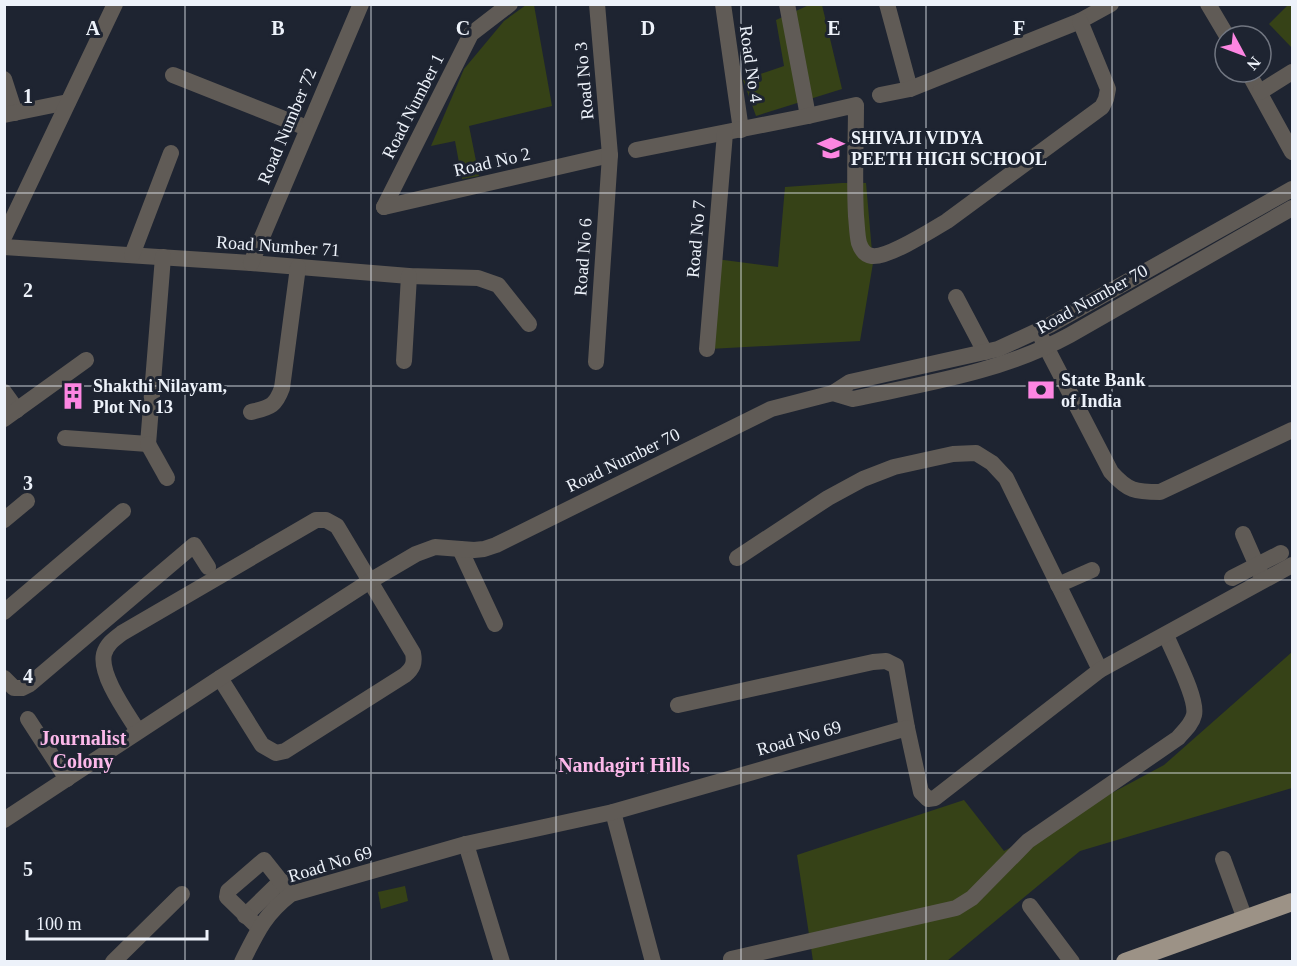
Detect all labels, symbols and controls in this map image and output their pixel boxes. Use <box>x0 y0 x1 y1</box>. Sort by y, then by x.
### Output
text: A <box>86 17 101 39</box>
text: B <box>271 17 285 39</box>
text: C <box>456 17 470 39</box>
text: D <box>641 17 655 39</box>
text: E <box>827 17 841 39</box>
text: F <box>1013 17 1025 39</box>
street label: Road No 4 <box>736 24 766 104</box>
north arrow <box>1213 24 1273 84</box>
street label: Road No 3 <box>571 41 597 121</box>
street label: Road Number 1 <box>378 50 448 162</box>
text: N <box>1243 54 1264 74</box>
street label: Road Number 72 <box>254 65 320 187</box>
text: 1 <box>23 85 33 107</box>
place label: SHIVAJI VIDYA PEETH HIGH SCHOOL <box>851 128 1047 169</box>
school or university icon: SHIVAJI VIDYA PEETH HIGH SCHOOL <box>816 133 846 163</box>
street label: Road No 2 <box>452 143 532 181</box>
street label: Road No 7 <box>683 199 709 279</box>
street label: Road No 6 <box>570 217 596 297</box>
street label: Road Number 71 <box>215 232 341 260</box>
street label: Road Number 70 <box>1033 260 1151 338</box>
text: 2 <box>23 279 33 301</box>
place label: State Bank of India <box>1061 370 1146 411</box>
bank icon: State Bank of India <box>1026 375 1056 405</box>
place label: Shakthi Nilayam, Plot No 13 <box>93 376 227 417</box>
building icon: Shakthi Nilayam, Plot No 13 <box>58 381 88 411</box>
street label: Road Number 70 <box>563 424 683 496</box>
text: 3 <box>23 472 33 494</box>
text: 4 <box>23 665 33 687</box>
street label: Road No 69 <box>754 716 844 760</box>
district label: Journalist Colony <box>40 727 127 773</box>
district label: Nandagiri Hills <box>558 754 690 777</box>
street label: Road No 69 <box>285 842 375 886</box>
text: 5 <box>23 858 33 880</box>
scale bar <box>27 903 207 941</box>
text: 100 m <box>36 914 82 934</box>

